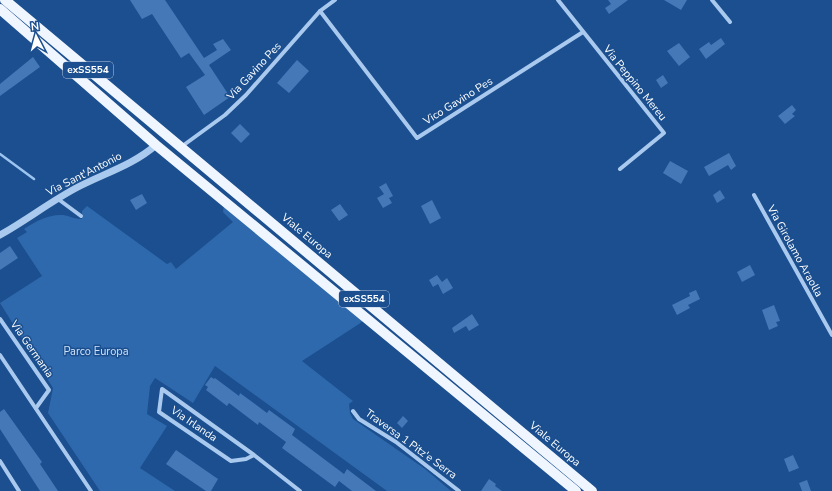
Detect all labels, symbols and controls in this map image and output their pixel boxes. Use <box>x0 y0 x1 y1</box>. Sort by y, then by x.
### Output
north arrow <box>16 16 56 56</box>
text: N <box>30 19 40 34</box>
street label: Via Gavino Pes <box>223 39 285 104</box>
street label: Via Peppino Mereu <box>599 41 670 124</box>
road number: exSS554 <box>63 62 113 78</box>
street label: Vico Gavino Pes <box>420 74 496 129</box>
street label: Via Sant'Antonio <box>43 148 124 200</box>
street label: Via Girolamo Araolla <box>763 201 827 300</box>
street label: Viale Europa <box>277 209 336 262</box>
road number: exSS554 <box>339 291 389 307</box>
street label: Via Germania <box>6 317 57 381</box>
park label: Parco Europa <box>63 344 129 359</box>
street label: Via Irlanda <box>167 402 220 445</box>
street label: Traversa 1 Pitz'e Serra <box>362 406 460 482</box>
street label: Viale Europa <box>525 417 584 470</box>

